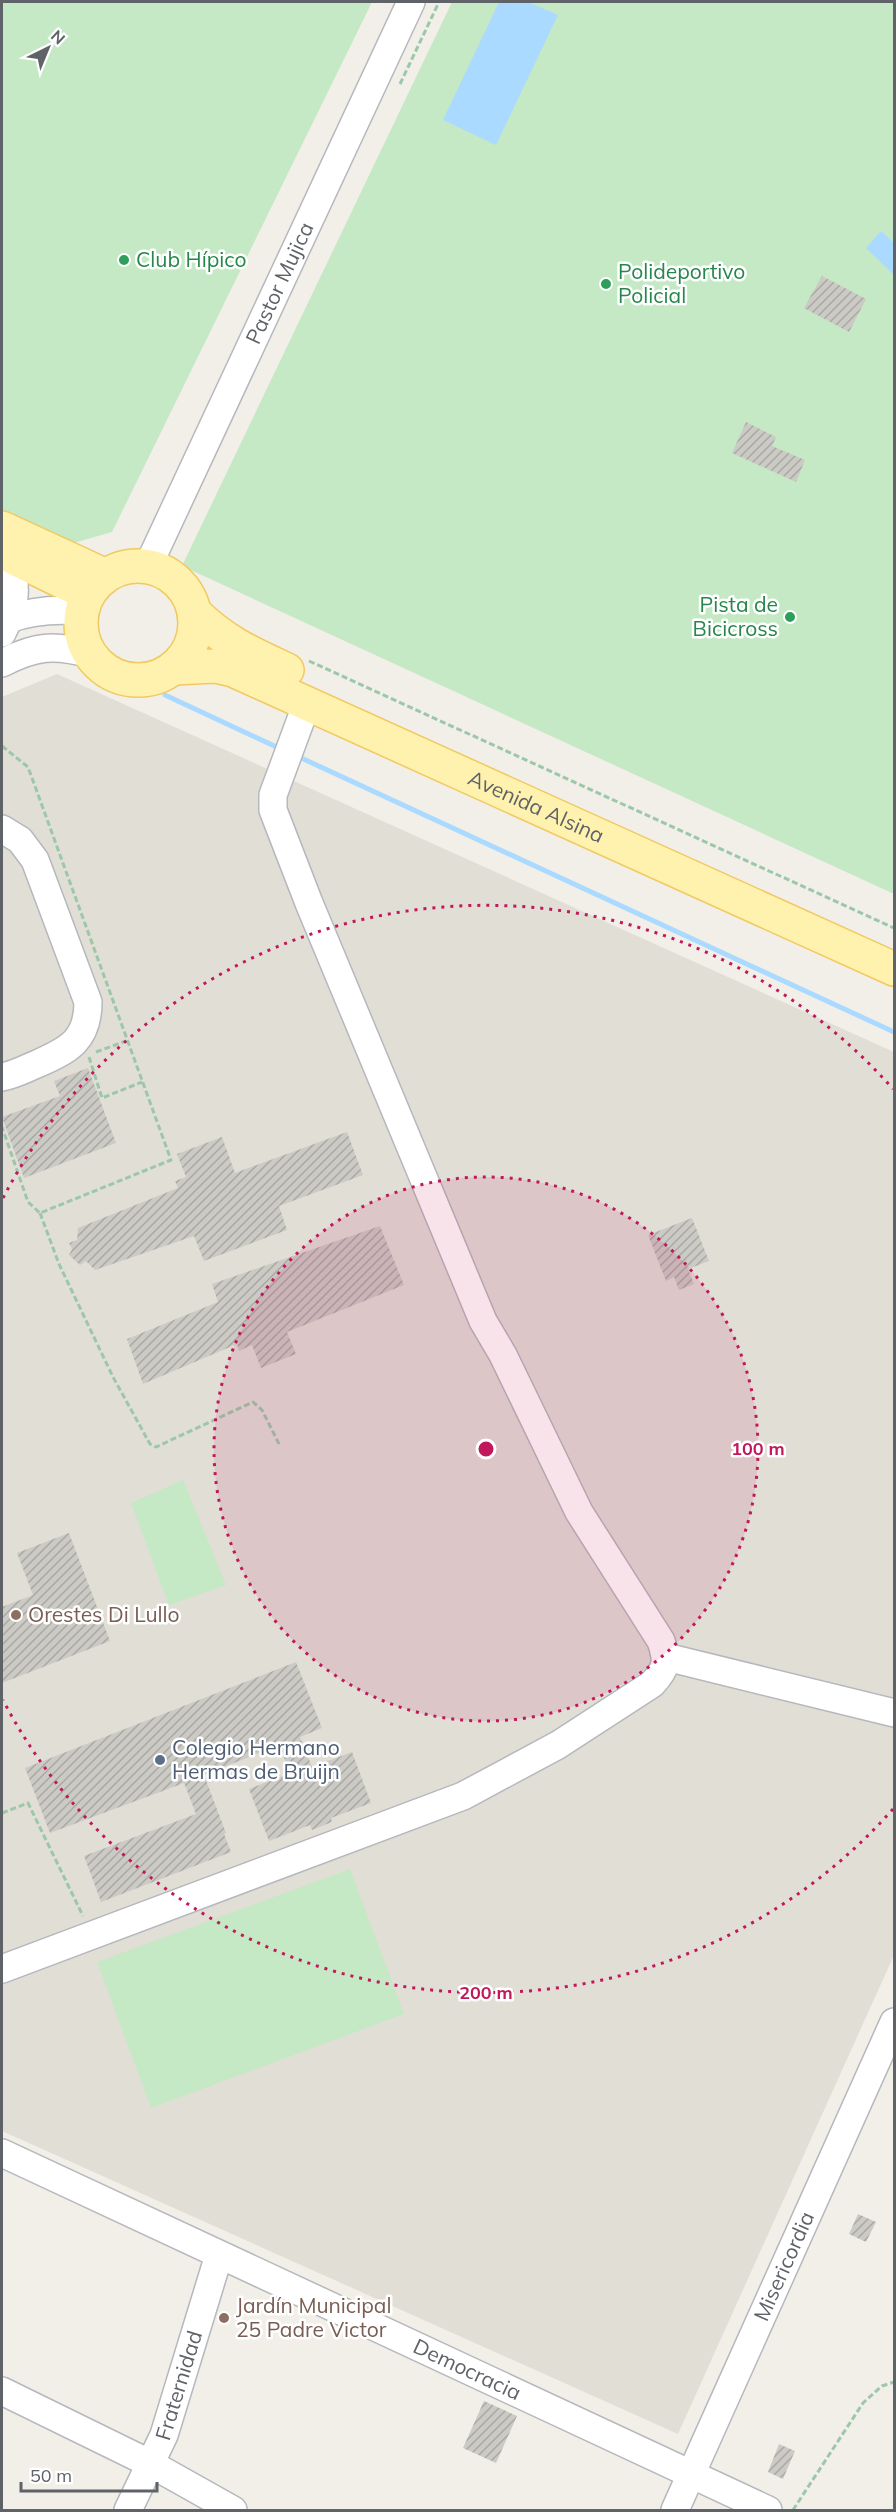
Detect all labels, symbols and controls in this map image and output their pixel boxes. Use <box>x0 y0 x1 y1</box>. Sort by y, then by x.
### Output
north arrow <box>18 18 78 78</box>
text: N <box>47 26 69 48</box>
street label: Pastor Mujica <box>239 218 319 348</box>
place label: Club Hípico <box>136 246 246 272</box>
marker: Club Hípico <box>117 253 131 267</box>
place label: Polideportivo Policial <box>618 258 745 308</box>
marker: Polideportivo Policial <box>599 277 613 291</box>
place label: Pista de Bicicross <box>693 591 778 641</box>
marker: Pista de Bicicross <box>783 610 797 624</box>
street label: Avenida Alsina <box>464 764 608 848</box>
text: 100 m <box>731 1437 785 1460</box>
centre of rings <box>476 1439 496 1459</box>
place label: Orestes Di Lullo <box>28 1601 180 1627</box>
marker: Orestes Di Lullo <box>9 1608 23 1622</box>
place label: Colegio Hermano Hermas de Bruijn <box>172 1734 340 1784</box>
marker: Colegio Hermano Hermas de Bruijn <box>153 1753 167 1767</box>
text: 200 m <box>459 1981 513 2004</box>
street label: Misericordia <box>748 2207 819 2325</box>
place label: Jardín Municipal 25 Padre Victor <box>236 2292 391 2342</box>
marker: Jardín Municipal 25 Padre Victor <box>217 2311 231 2325</box>
street label: Fraternidad <box>149 2327 207 2443</box>
street label: Democracia <box>409 2332 526 2405</box>
scale bar <box>21 2455 158 2493</box>
text: 50 m <box>30 2464 72 2487</box>

